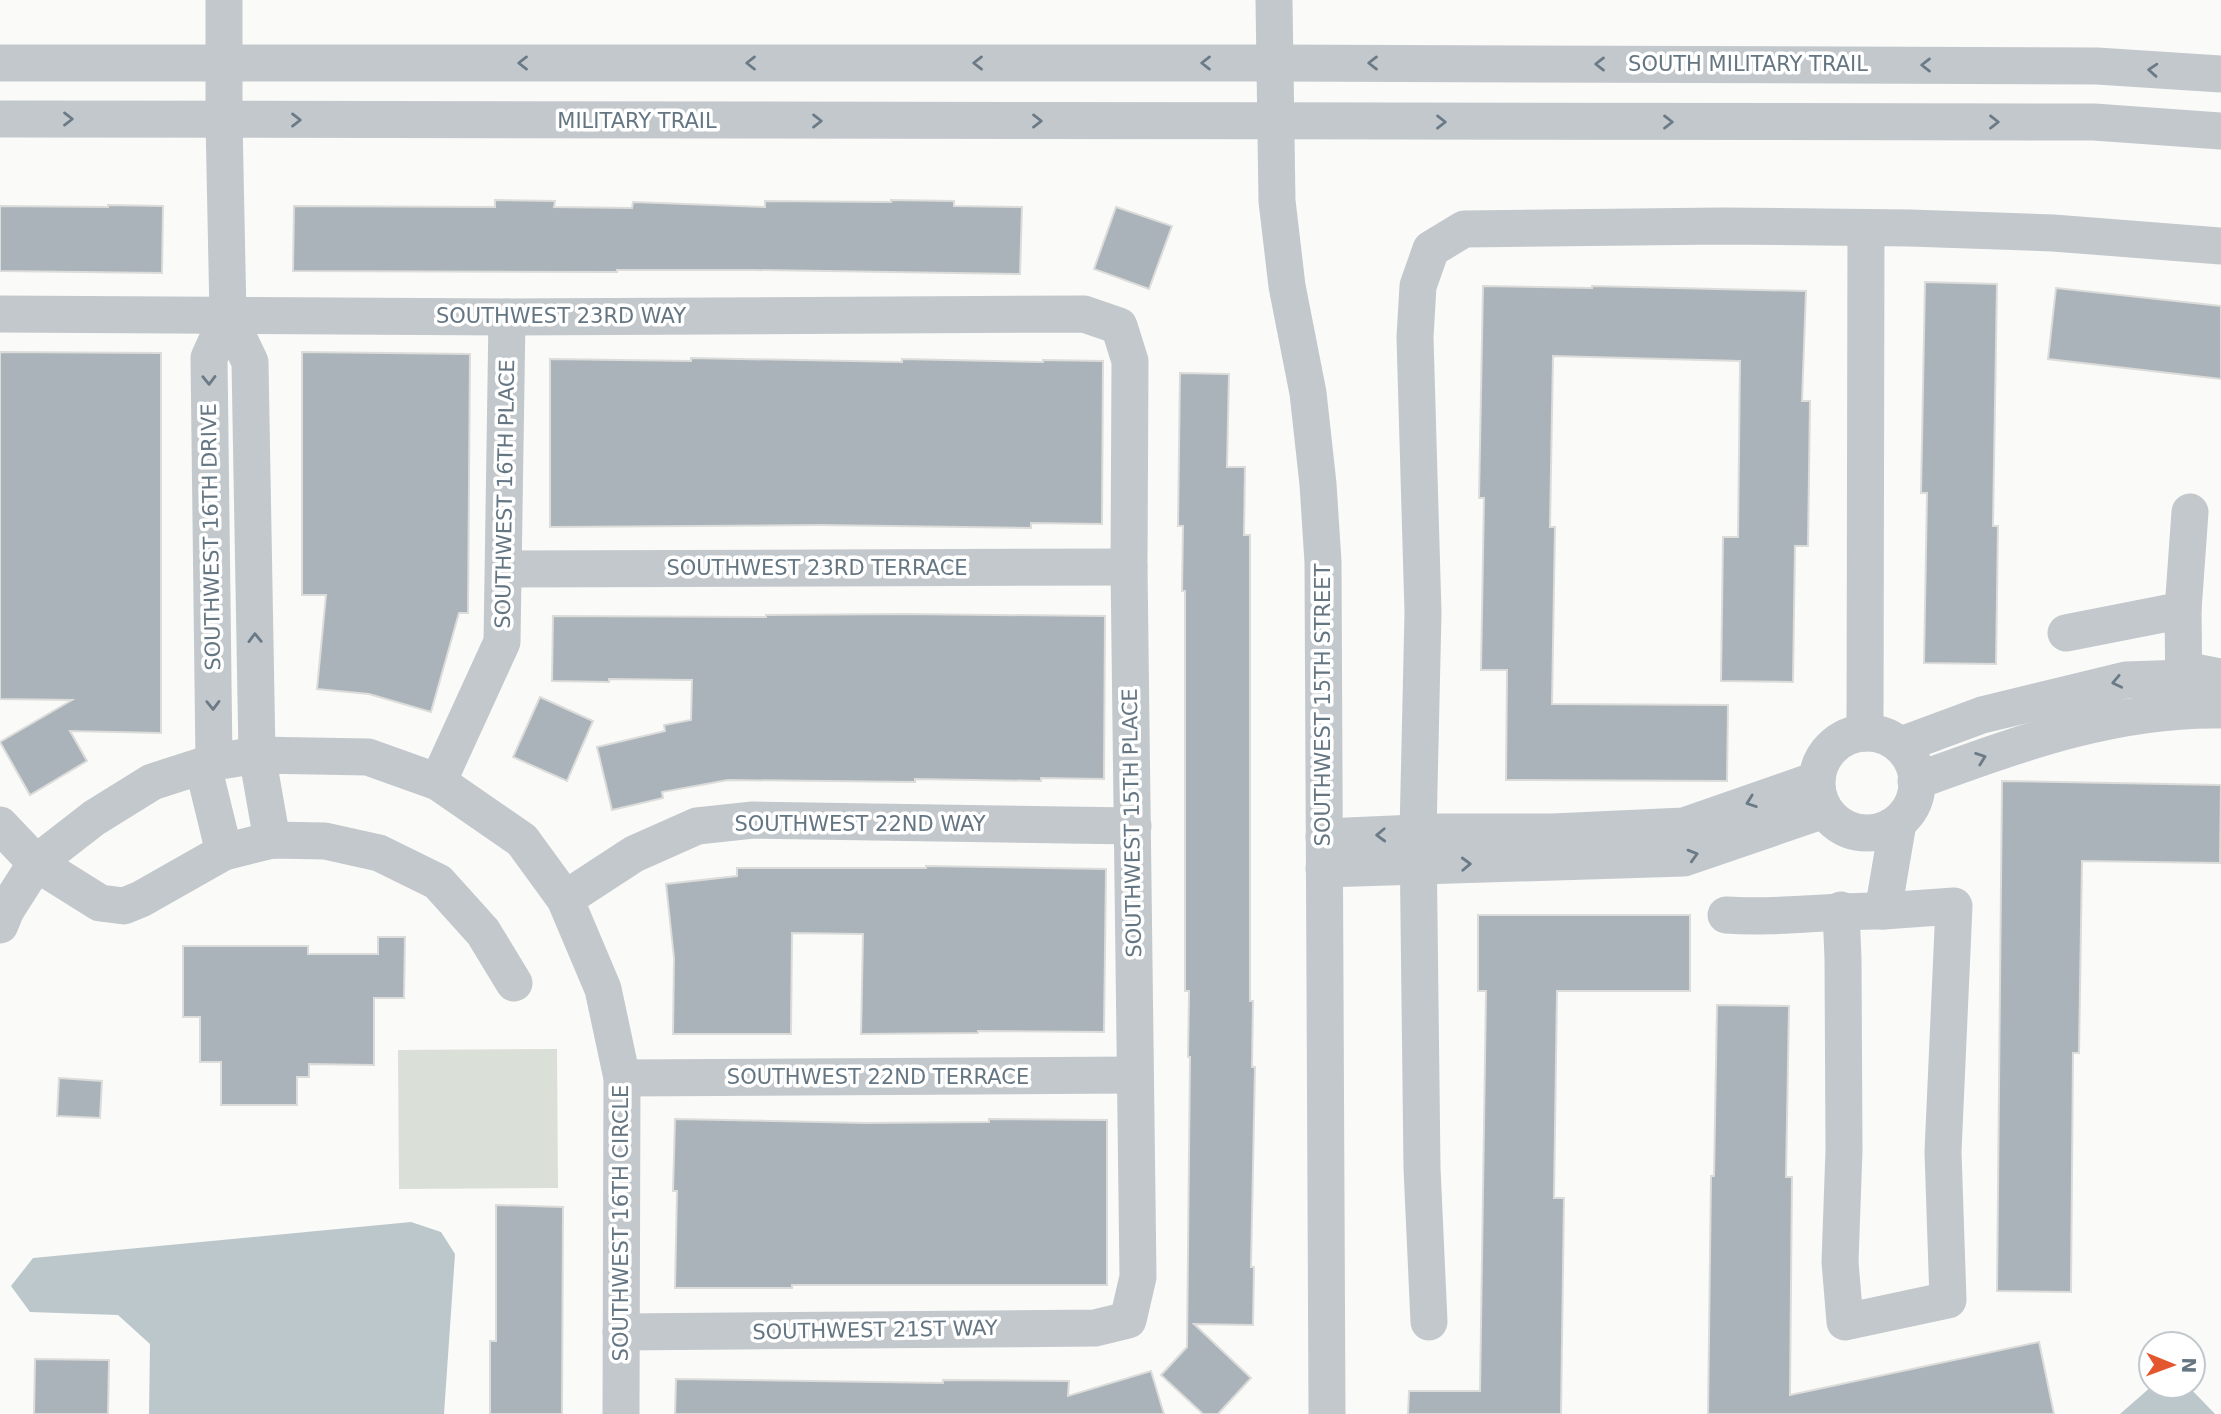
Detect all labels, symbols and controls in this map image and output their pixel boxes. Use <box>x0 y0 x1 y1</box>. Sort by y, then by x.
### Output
street label: SOUTH MILITARY TRAIL <box>1628 52 1868 76</box>
one-way arrow <box>518 55 528 71</box>
one-way arrow <box>745 55 756 71</box>
one-way arrow <box>973 55 983 71</box>
one-way arrow <box>1200 55 1211 71</box>
one-way arrow <box>1367 55 1377 71</box>
one-way arrow <box>1594 56 1605 72</box>
one-way arrow <box>1920 57 1930 73</box>
one-way arrow <box>2147 62 2158 77</box>
street label: MILITARY TRAIL <box>557 109 717 133</box>
one-way arrow <box>63 111 74 127</box>
one-way arrow <box>291 112 301 128</box>
one-way arrow <box>812 113 823 129</box>
one-way arrow <box>1033 113 1043 129</box>
one-way arrow <box>1436 114 1447 130</box>
one-way arrow <box>1664 114 1674 130</box>
one-way arrow <box>1989 114 2000 130</box>
street label: SOUTHWEST 23RD WAY <box>436 304 686 328</box>
street label: SOUTHWEST 16TH PLACE <box>491 359 519 629</box>
one-way arrow <box>201 375 217 386</box>
street label: SOUTHWEST 16TH DRIVE <box>197 403 225 671</box>
street label: SOUTHWEST 23RD TERRACE <box>666 556 968 580</box>
street label: SOUTHWEST 15TH STREET <box>1311 563 1335 846</box>
one-way arrow <box>247 632 263 643</box>
one-way arrow <box>2111 674 2123 689</box>
street label: SOUTHWEST 15TH PLACE <box>1118 688 1146 958</box>
one-way arrow <box>206 700 221 711</box>
one-way arrow <box>1974 752 1986 766</box>
one-way arrow <box>1746 793 1758 807</box>
street label: SOUTHWEST 22ND WAY <box>734 812 986 836</box>
one-way arrow <box>1375 827 1386 842</box>
one-way arrow <box>1686 848 1698 863</box>
one-way arrow <box>1461 857 1472 872</box>
street label: SOUTHWEST 22ND TERRACE <box>727 1065 1029 1089</box>
street label: SOUTHWEST 16TH CIRCLE <box>609 1085 633 1361</box>
street label: SOUTHWEST 21ST WAY <box>752 1316 998 1344</box>
north arrow <box>2137 1330 2207 1400</box>
text: N <box>2178 1357 2200 1373</box>

